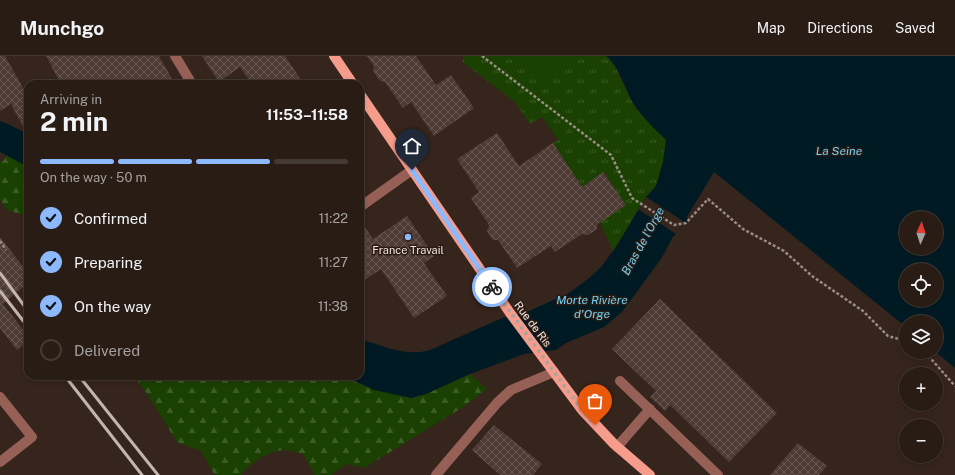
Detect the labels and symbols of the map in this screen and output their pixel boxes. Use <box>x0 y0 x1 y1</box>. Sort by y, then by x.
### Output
pin <box>395 129 429 170</box>
water label: La Seine <box>816 144 863 158</box>
water label: Bras de l'Orge <box>619 204 668 277</box>
north arrow <box>899 211 943 255</box>
marker: France Travail <box>403 232 413 242</box>
place label: France Travail <box>372 244 444 256</box>
courier <box>472 267 512 307</box>
water label: Morte Rivière d'Orge <box>556 293 628 321</box>
street label: Rue de Ris <box>512 299 554 349</box>
pin <box>578 384 612 425</box>

